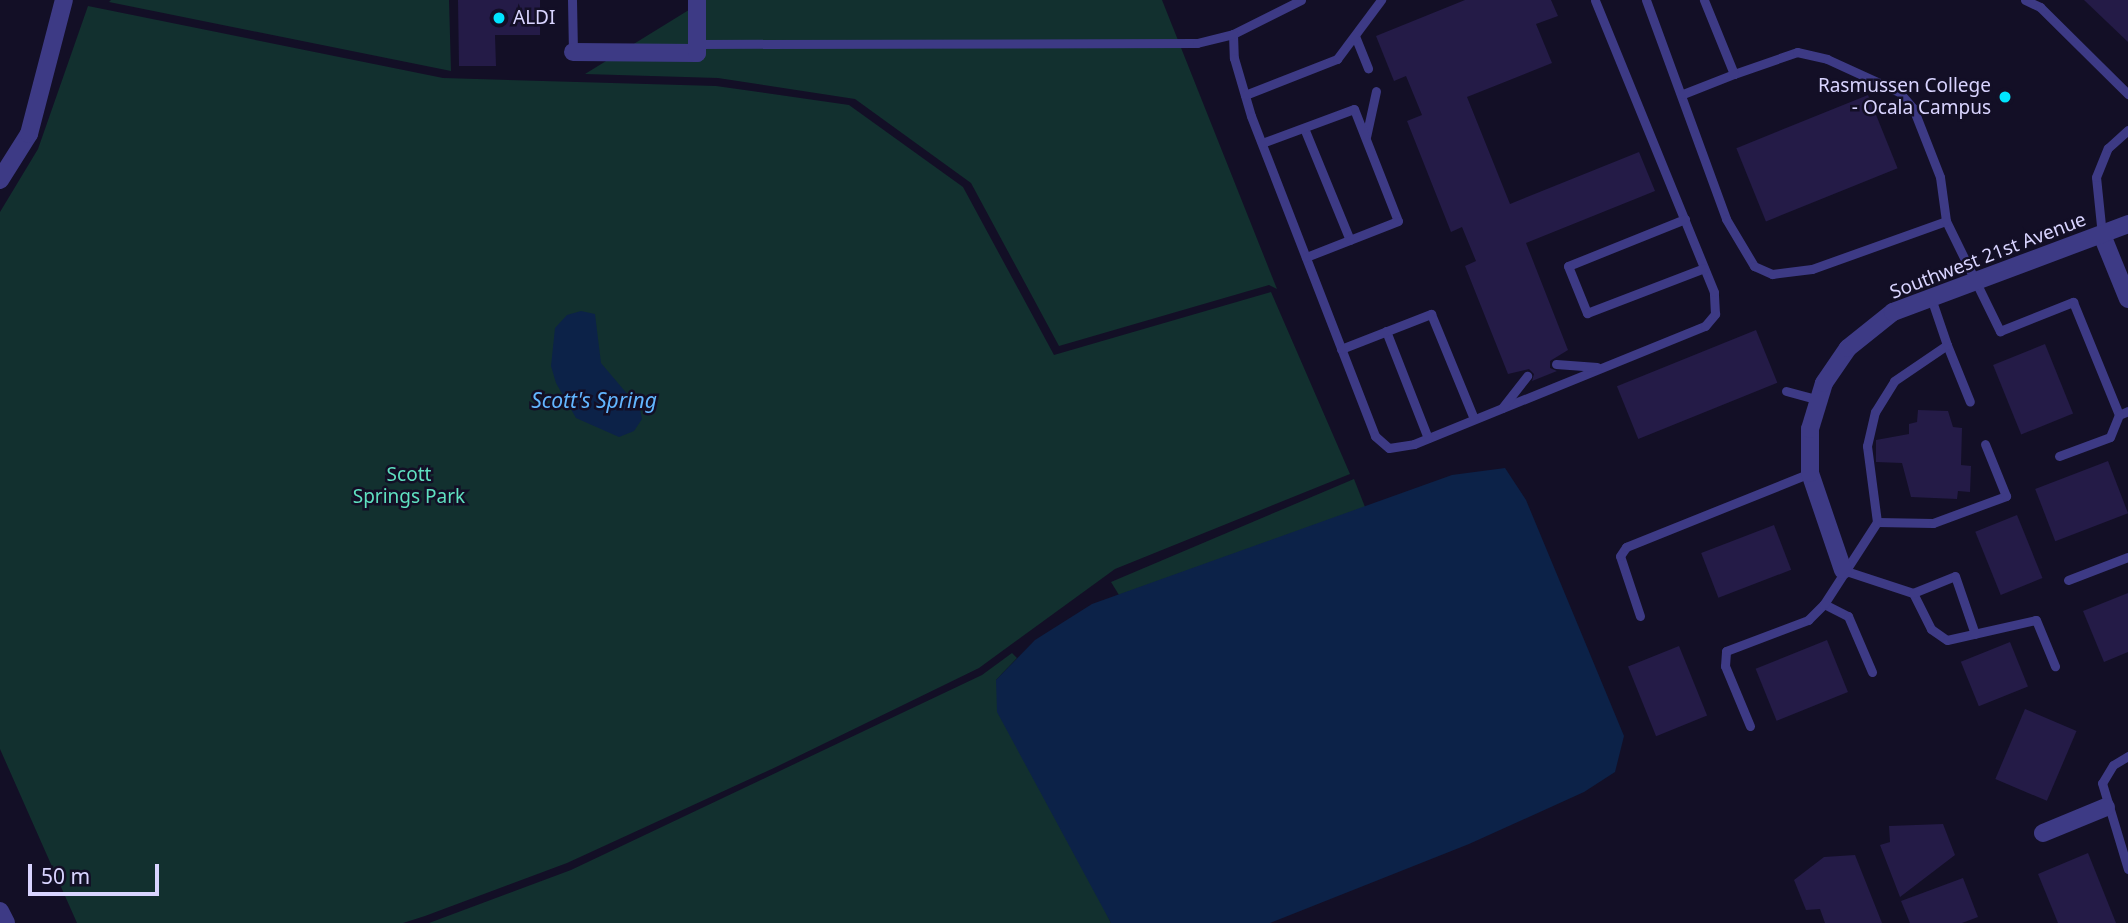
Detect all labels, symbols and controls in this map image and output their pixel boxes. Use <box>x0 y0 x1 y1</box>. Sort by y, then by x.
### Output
place label: ALDI <box>513 7 555 29</box>
marker: ALDI <box>491 10 507 26</box>
place label: Rasmussen College - Ocala Campus <box>1818 75 1991 119</box>
marker: Rasmussen College - Ocala Campus <box>1997 89 2013 105</box>
street label: Southwest 21st Avenue <box>1887 208 2089 304</box>
water label: Scott's Spring <box>531 387 657 413</box>
park label: Scott Springs Park <box>353 464 465 508</box>
scale bar <box>32 850 163 894</box>
text: 50 m <box>41 862 90 890</box>

